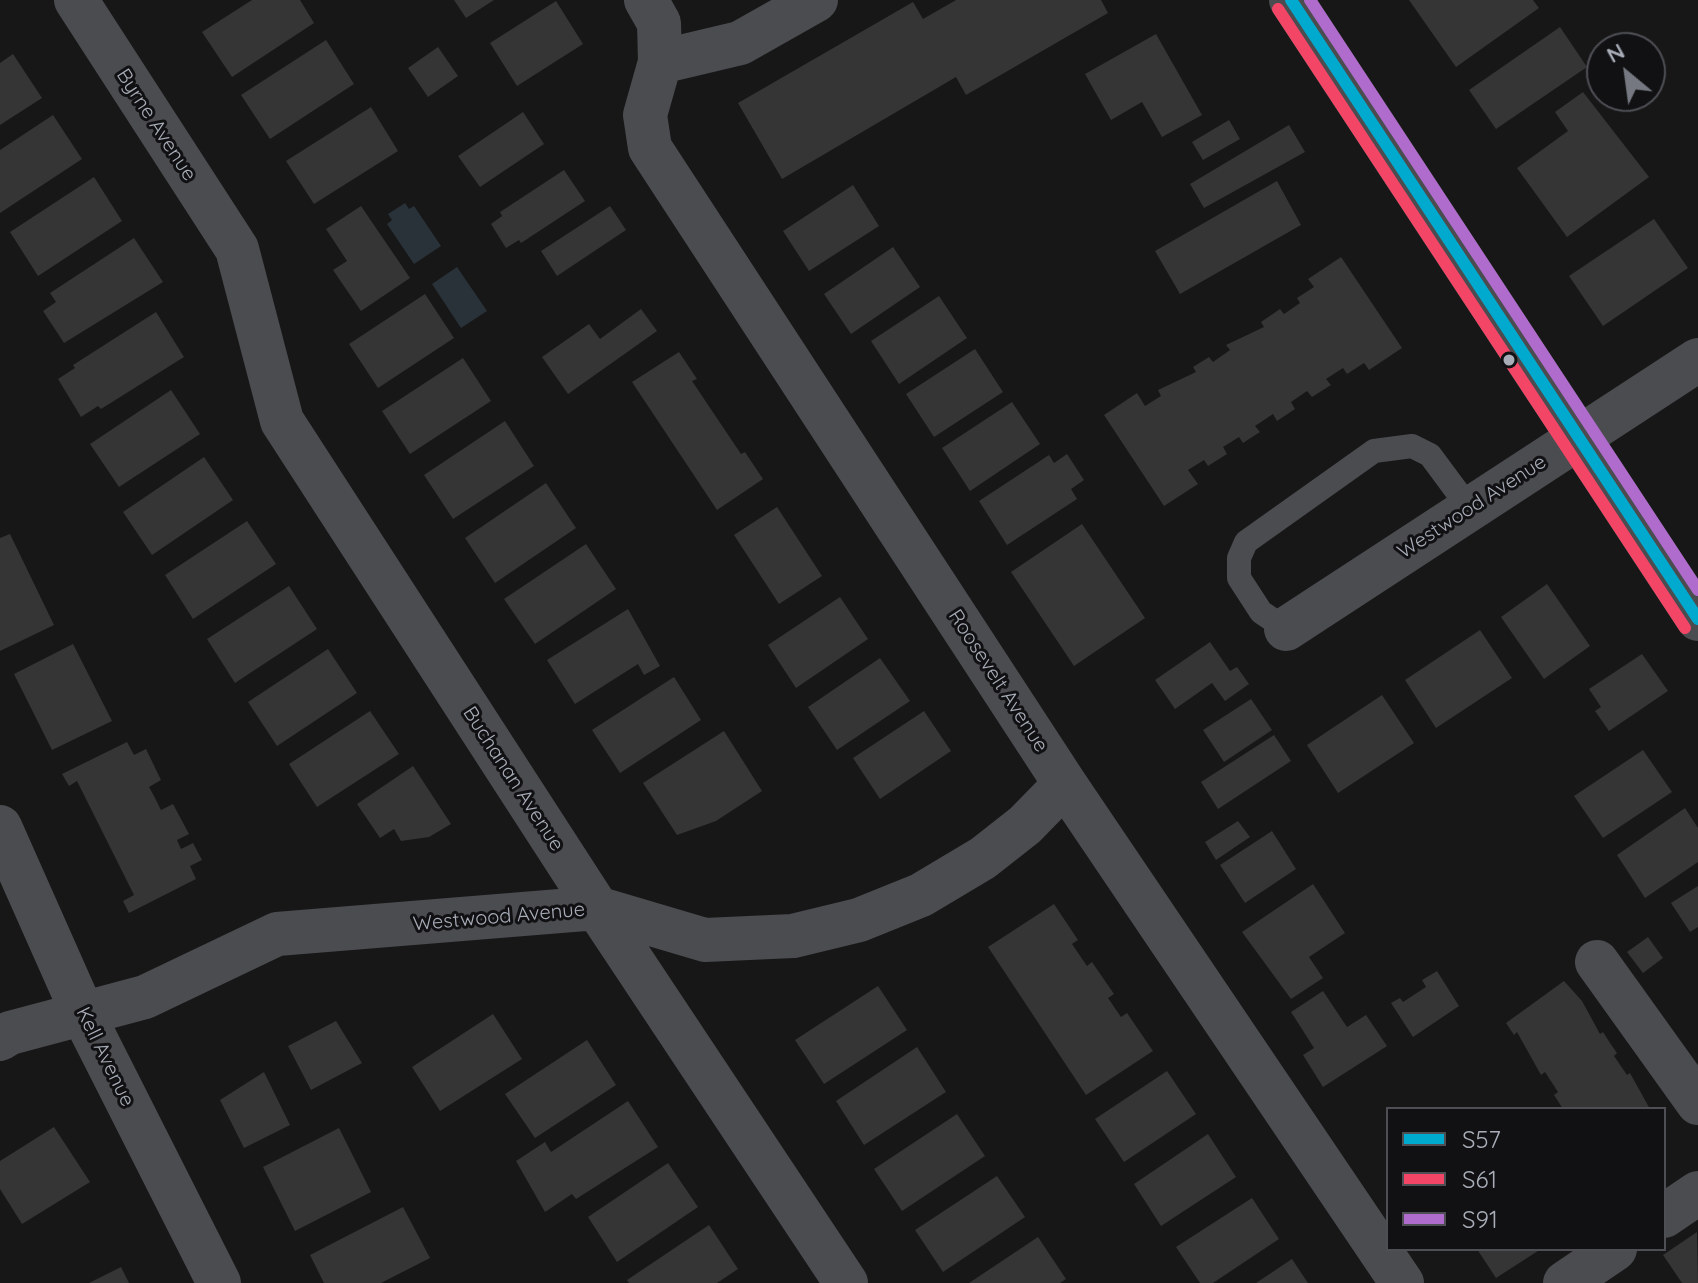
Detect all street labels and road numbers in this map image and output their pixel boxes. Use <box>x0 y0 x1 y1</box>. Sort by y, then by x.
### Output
street label: Byrne Avenue <box>111 64 201 186</box>
street label: Westwood Avenue <box>1393 450 1551 564</box>
street label: Roosevelt Avenue <box>943 605 1053 757</box>
street label: Buchanan Avenue <box>457 702 569 856</box>
street label: Westwood Avenue <box>412 898 586 936</box>
street label: Kell Avenue <box>71 1003 139 1111</box>

